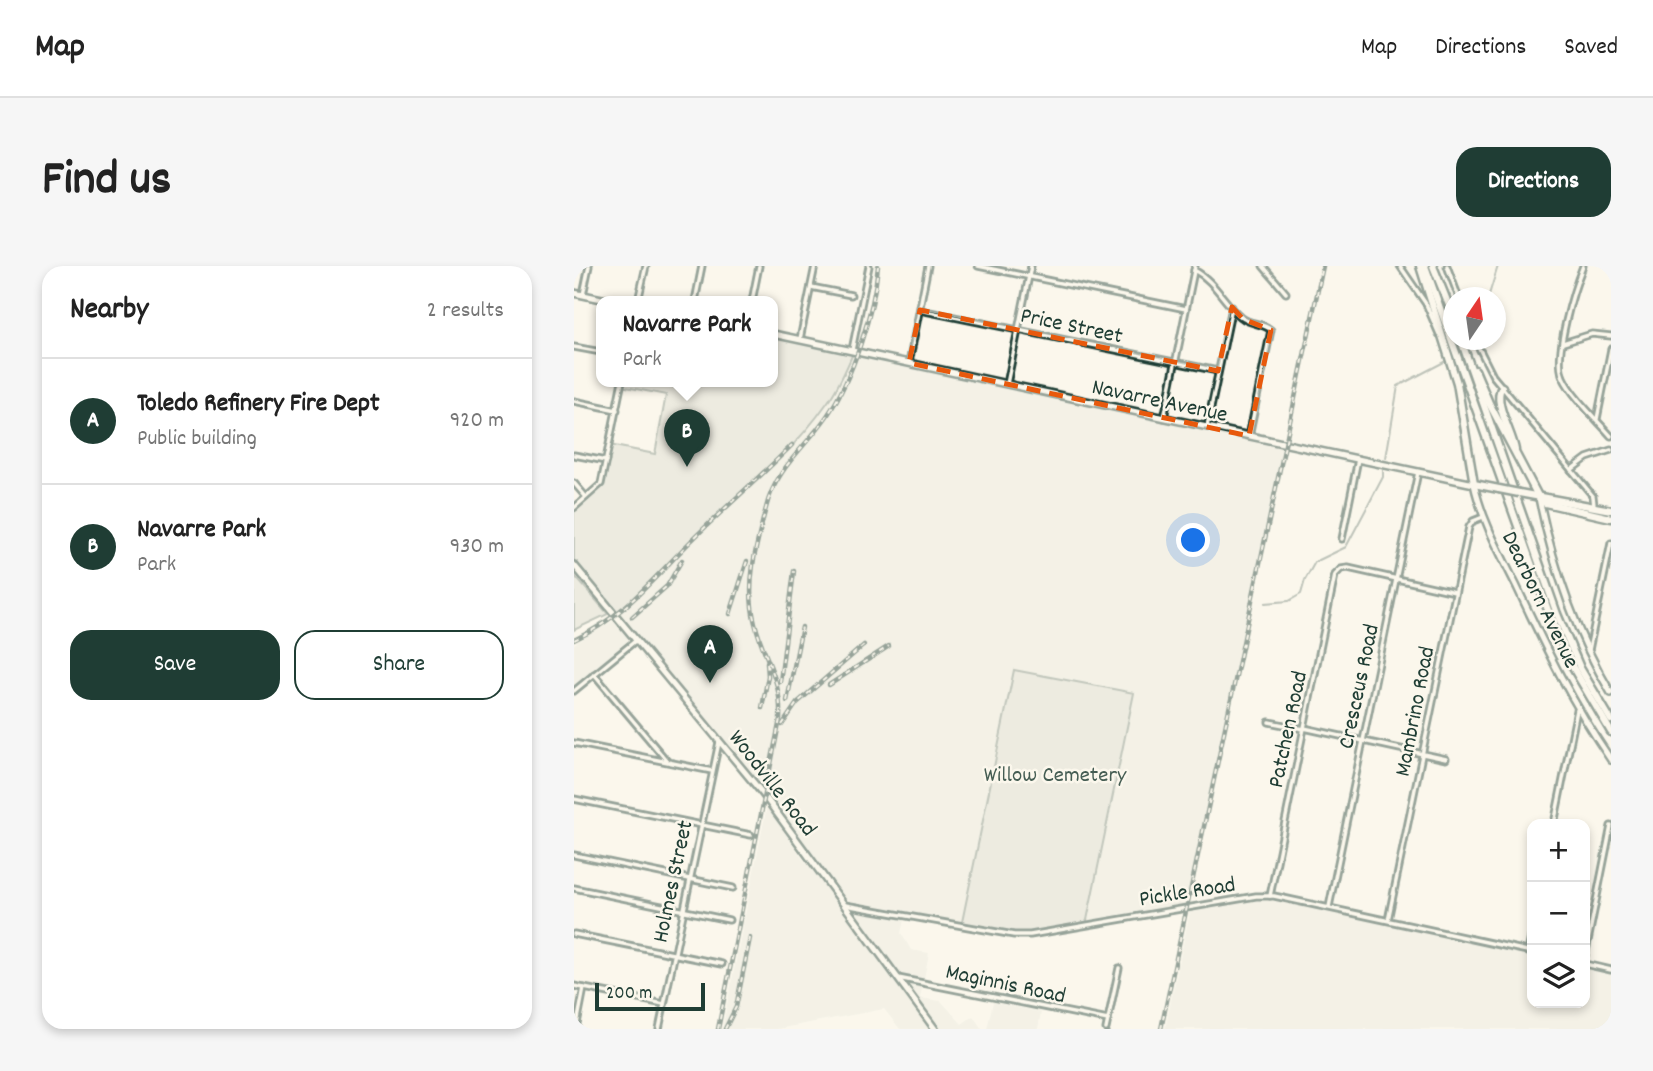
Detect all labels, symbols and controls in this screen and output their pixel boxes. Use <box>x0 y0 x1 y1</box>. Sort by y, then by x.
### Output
text: Map <box>35 25 85 72</box>
text: Map <box>1361 31 1397 65</box>
text: Directions <box>1435 31 1526 65</box>
text: Saved <box>1564 31 1618 65</box>
text: Find us <box>42 147 171 217</box>
button: Directions <box>1456 147 1611 217</box>
north arrow <box>1443 287 1506 350</box>
text: Nearby <box>70 290 148 333</box>
text: 2 results <box>427 295 504 328</box>
popup <box>596 296 778 387</box>
street label: Price Street <box>1017 301 1125 354</box>
text: Navarre Park <box>622 307 752 344</box>
text: Park <box>622 344 662 377</box>
street label: Navarre Avenue <box>1088 372 1230 433</box>
text: Toledo Refinery Fire Dept <box>137 386 380 423</box>
text: A <box>87 405 99 438</box>
text: 920 m <box>450 405 504 438</box>
pin: B <box>664 409 710 467</box>
text: Public building <box>137 423 257 456</box>
text: Navarre Park <box>137 512 266 549</box>
your location <box>1176 523 1210 557</box>
street label: Dearborn Avenue <box>1491 526 1586 675</box>
text: B <box>88 531 98 564</box>
text: 930 m <box>450 531 504 564</box>
text: Park <box>137 549 176 582</box>
street label: Cresceus Road <box>1331 621 1390 752</box>
pin: A <box>687 625 733 683</box>
button: Save <box>70 630 280 700</box>
button: Share <box>294 630 504 700</box>
street label: Mambrino Road <box>1388 644 1445 780</box>
street label: Patchen Road <box>1261 668 1318 791</box>
street label: Woodville Road <box>719 724 824 845</box>
park label: Willow Cemetery <box>984 760 1127 793</box>
street label: Holmes Street <box>645 818 703 946</box>
map controls <box>1527 819 1590 1008</box>
button: + <box>1527 819 1590 882</box>
street label: Pickle Road <box>1137 870 1238 917</box>
button: − <box>1527 882 1590 945</box>
button: layers <box>1527 945 1590 1008</box>
street label: Maginnis Road <box>942 957 1068 1014</box>
scale bar <box>595 980 705 1012</box>
text: 200 m <box>606 981 652 1008</box>

